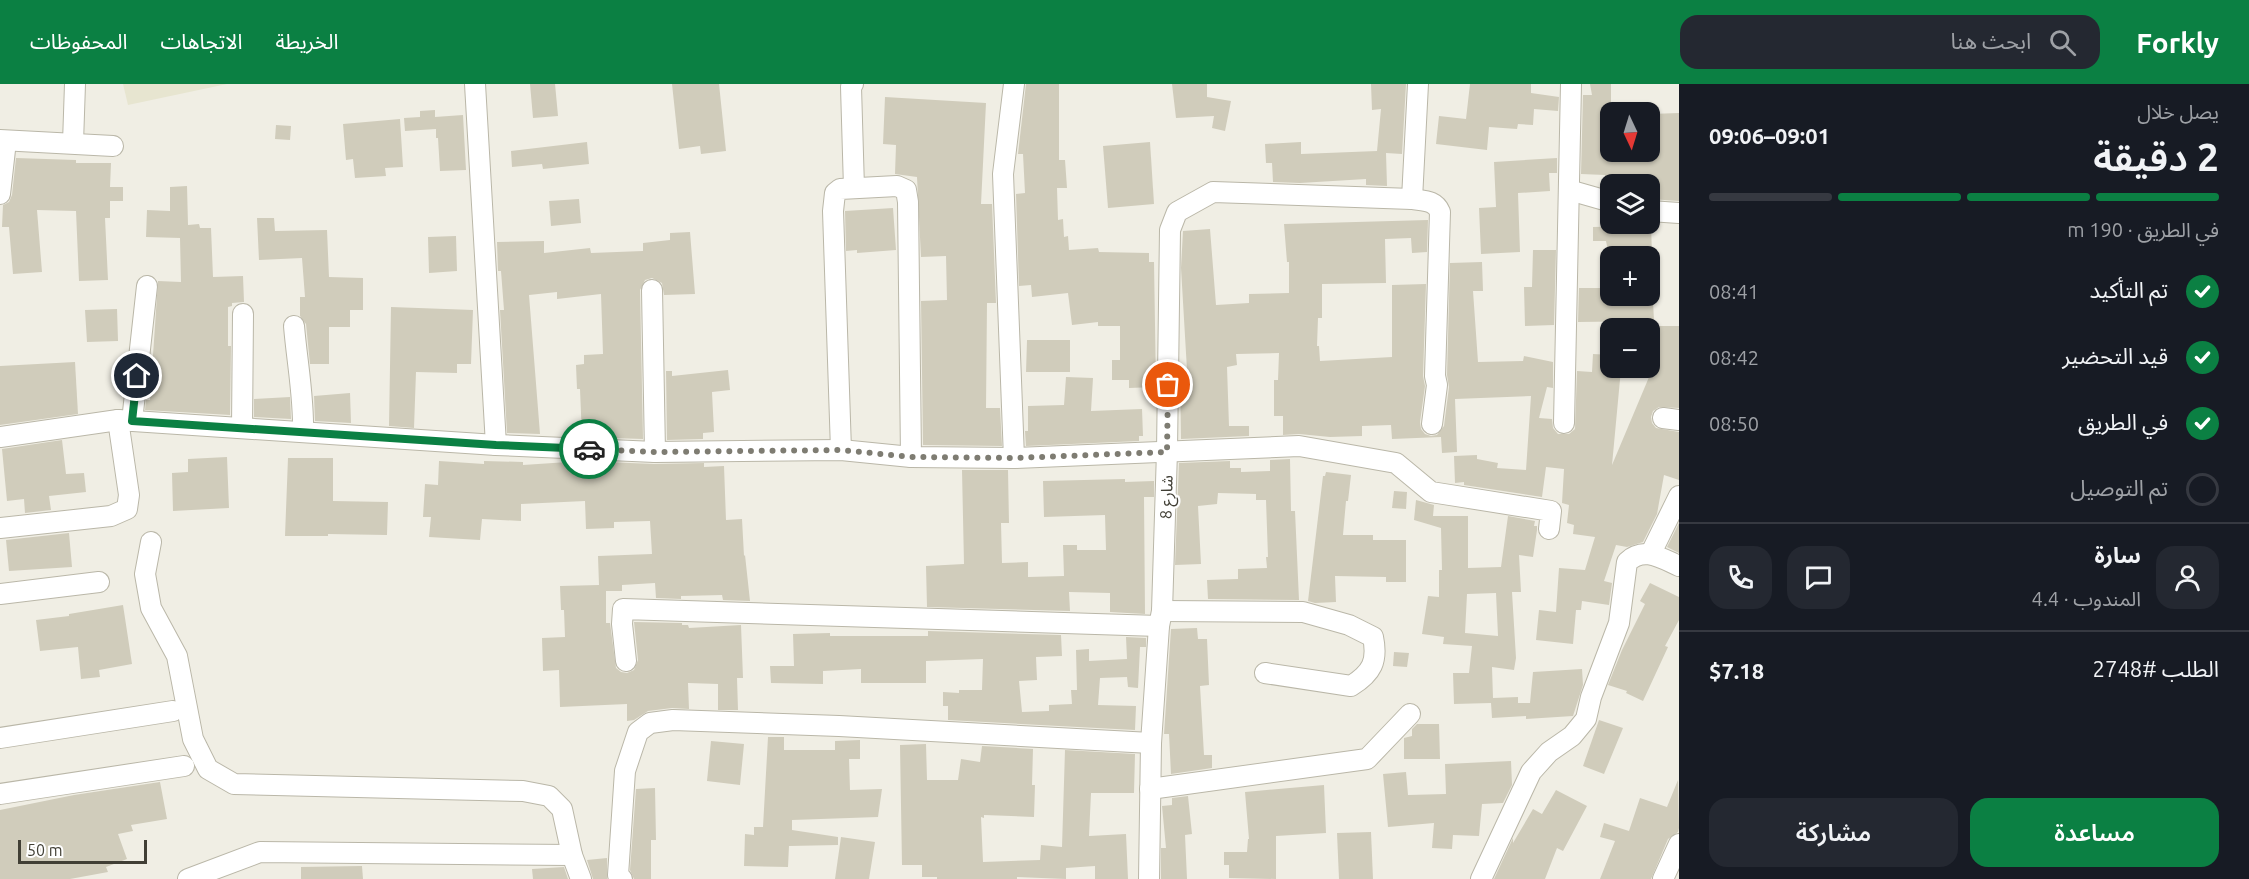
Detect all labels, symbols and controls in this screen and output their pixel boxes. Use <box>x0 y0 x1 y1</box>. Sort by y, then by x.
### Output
search box <box>1680 15 2100 69</box>
icon: search <box>2046 26 2079 59</box>
text: Forkly <box>2136 27 2219 58</box>
text: ابحث هنا <box>1950 28 2031 53</box>
text: المحفوظات <box>30 29 127 53</box>
text: الاتجاهات <box>160 29 242 53</box>
text: الخريطة <box>275 29 338 53</box>
text: يصل خلال <box>2137 100 2219 123</box>
north arrow <box>1600 102 1660 162</box>
map controls <box>1600 102 1660 378</box>
text: 09:01–09:06 <box>1709 123 1830 148</box>
text: 2 دقيقة <box>2093 135 2219 178</box>
button: layers <box>1600 174 1660 234</box>
text: في الطريق · 190 m <box>2067 218 2219 241</box>
button: + <box>1600 246 1660 306</box>
icon: check <box>2186 275 2219 308</box>
text: تم التأكيد <box>2090 277 2168 302</box>
text: 08:41 <box>1709 280 1759 303</box>
button: − <box>1600 318 1660 378</box>
icon: check <box>2186 341 2219 374</box>
text: قيد التحضير <box>2062 343 2168 368</box>
text: 08:42 <box>1709 346 1759 369</box>
pin <box>111 350 162 401</box>
icon: home <box>120 359 153 392</box>
pin <box>1142 359 1193 410</box>
icon: bag <box>1151 368 1184 401</box>
icon: check <box>2186 407 2219 440</box>
text: في الطريق <box>2078 409 2168 434</box>
text: 08:50 <box>1709 412 1759 435</box>
courier <box>559 419 619 479</box>
icon: car <box>573 433 606 466</box>
street label: شارع 8 <box>1156 475 1180 519</box>
text: تم التوصيل <box>2070 475 2168 500</box>
text: سارة <box>2095 542 2141 567</box>
button: phone <box>1709 546 1772 609</box>
button: chat <box>1787 546 1850 609</box>
button: person <box>2156 546 2219 609</box>
text: المندوب · 4.4 <box>2032 587 2141 610</box>
text: الطلب #2748 <box>2093 656 2219 681</box>
text: $7.18 <box>1709 658 1764 683</box>
button: مشاركة <box>1709 798 1958 867</box>
button: مساعدة <box>1970 798 2219 867</box>
scale bar <box>18 837 147 864</box>
text: 50 m <box>27 841 63 859</box>

